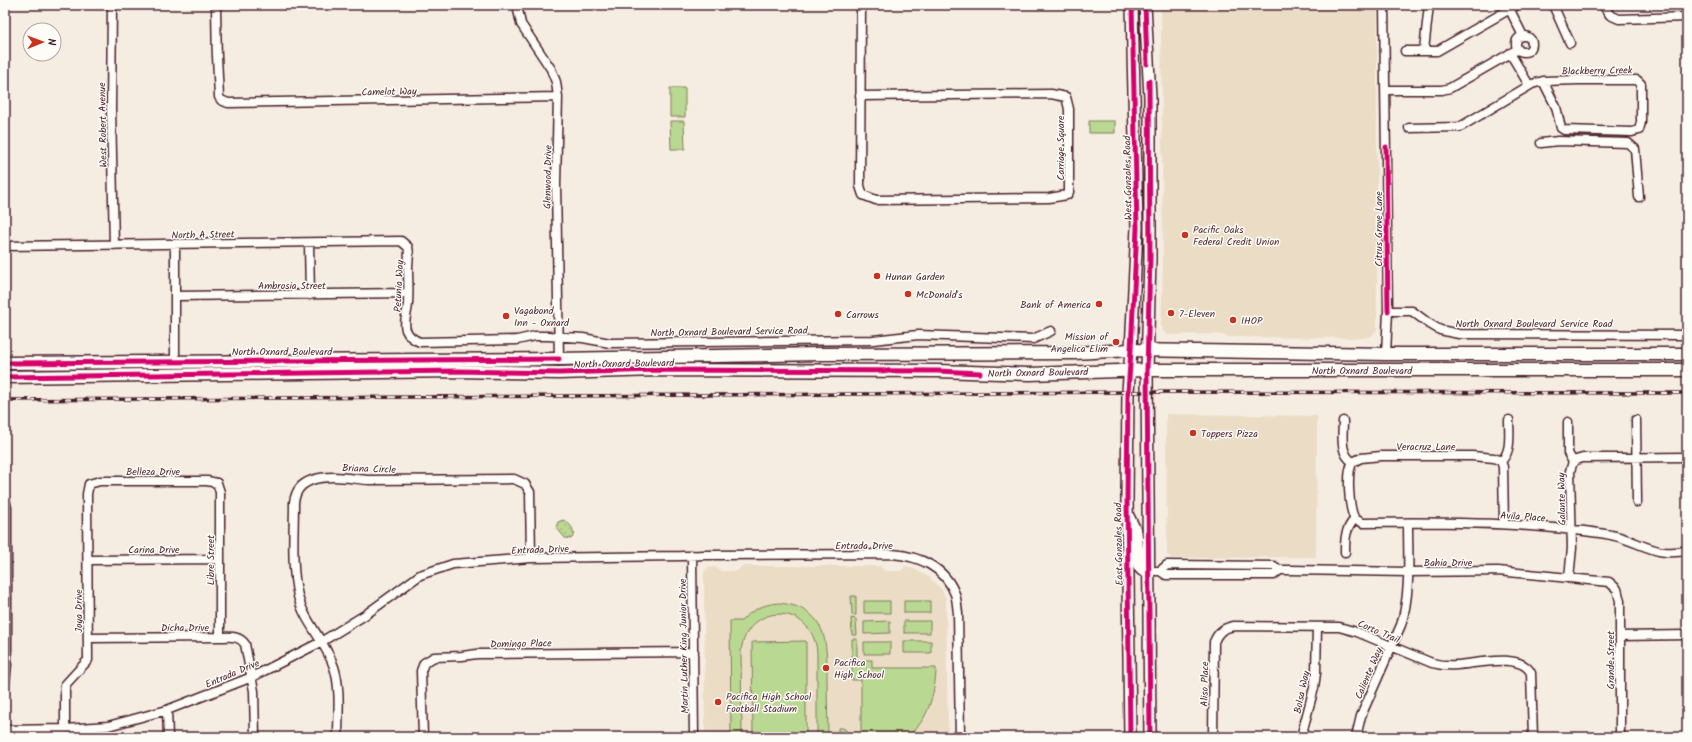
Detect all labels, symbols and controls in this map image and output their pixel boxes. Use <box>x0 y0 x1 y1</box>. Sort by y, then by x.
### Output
north arrow <box>22 22 62 62</box>
text: N <box>42 38 60 46</box>
street label: Blackberry Creek <box>1562 62 1633 80</box>
street label: West Robert Avenue <box>94 82 112 168</box>
street label: Camelot Way <box>361 84 417 100</box>
street label: Carriage Square <box>1053 115 1069 181</box>
street label: West Gonzales Road <box>1119 134 1137 221</box>
street label: Glenwood Drive <box>539 144 557 209</box>
street label: Citrus Grove Lane <box>1371 191 1387 267</box>
place label: Pacific Oaks Federal Credit Union <box>1193 222 1279 250</box>
street label: North A Street <box>171 226 235 244</box>
marker: Pacific Oaks Federal Credit Union <box>1180 230 1190 240</box>
street label: Petunia Way <box>390 259 408 313</box>
place label: Hunan Garden <box>885 269 945 285</box>
marker: Hunan Garden <box>872 271 882 281</box>
street label: Ambrosia Street <box>258 278 326 294</box>
place label: McDonald's <box>916 287 963 303</box>
marker: McDonald's <box>903 289 913 299</box>
place label: Bank of America <box>1020 297 1091 313</box>
marker: Bank of America <box>1094 299 1104 309</box>
place label: Vagabond Inn - Oxnard <box>514 303 570 331</box>
place label: 7-Eleven <box>1179 306 1215 322</box>
place label: Carrows <box>846 307 880 323</box>
marker: 7-Eleven <box>1166 308 1176 318</box>
marker: Carrows <box>833 309 843 319</box>
marker: Vagabond Inn - Oxnard <box>501 311 511 321</box>
place label: IHOP <box>1241 313 1263 329</box>
marker: IHOP <box>1228 315 1238 325</box>
street label: North Oxnard Boulevard Service Road <box>1455 316 1614 332</box>
street label: North Oxnard Boulevard Service Road <box>650 323 809 341</box>
place label: Mission of Angelica Elim <box>1051 329 1109 357</box>
marker: Mission of Angelica Elim <box>1111 337 1121 347</box>
street label: North Oxnard Boulevard <box>232 344 333 360</box>
street label: North Oxnard Boulevard <box>574 355 675 373</box>
street label: North Oxnard Boulevard <box>1312 363 1413 379</box>
street label: North Oxnard Boulevard <box>988 364 1089 382</box>
place label: Toppers Pizza <box>1201 426 1258 442</box>
marker: Toppers Pizza <box>1188 428 1198 438</box>
street label: Veracruz Lane <box>1397 439 1456 455</box>
street label: Briana Circle <box>342 460 397 478</box>
street label: Belleza Drive <box>126 464 181 480</box>
street label: Galante Way <box>1554 472 1570 526</box>
street label: East Gonzales Road <box>1110 501 1128 586</box>
street label: Avila Place <box>1500 507 1547 527</box>
street label: Libre Street <box>203 535 219 585</box>
street label: Entrada Drive <box>835 538 893 554</box>
street label: Entrada Drive <box>511 541 570 559</box>
street label: Carina Drive <box>128 542 180 558</box>
street label: Bahia Drive <box>1424 555 1473 571</box>
street label: Martin Luther King Junior Drive <box>675 578 693 714</box>
street label: Joya Drive <box>71 589 87 633</box>
street label: Corto Trail <box>1355 616 1403 648</box>
street label: Dicha Drive <box>161 620 210 636</box>
street label: Grande Street <box>1603 631 1619 689</box>
street label: Domingo Place <box>490 635 552 653</box>
street label: Caliente Way <box>1351 645 1387 702</box>
street label: Entrada Drive <box>203 655 262 693</box>
place label: Pacifica High School <box>834 655 884 683</box>
street label: Aliso Place <box>1197 661 1213 707</box>
marker: Pacifica High School <box>821 663 831 673</box>
street label: Bolsa Way <box>1290 669 1314 715</box>
place label: Pacifica High School Football Stadium <box>726 689 812 717</box>
marker: Pacifica High School Football Stadium <box>713 697 723 707</box>

